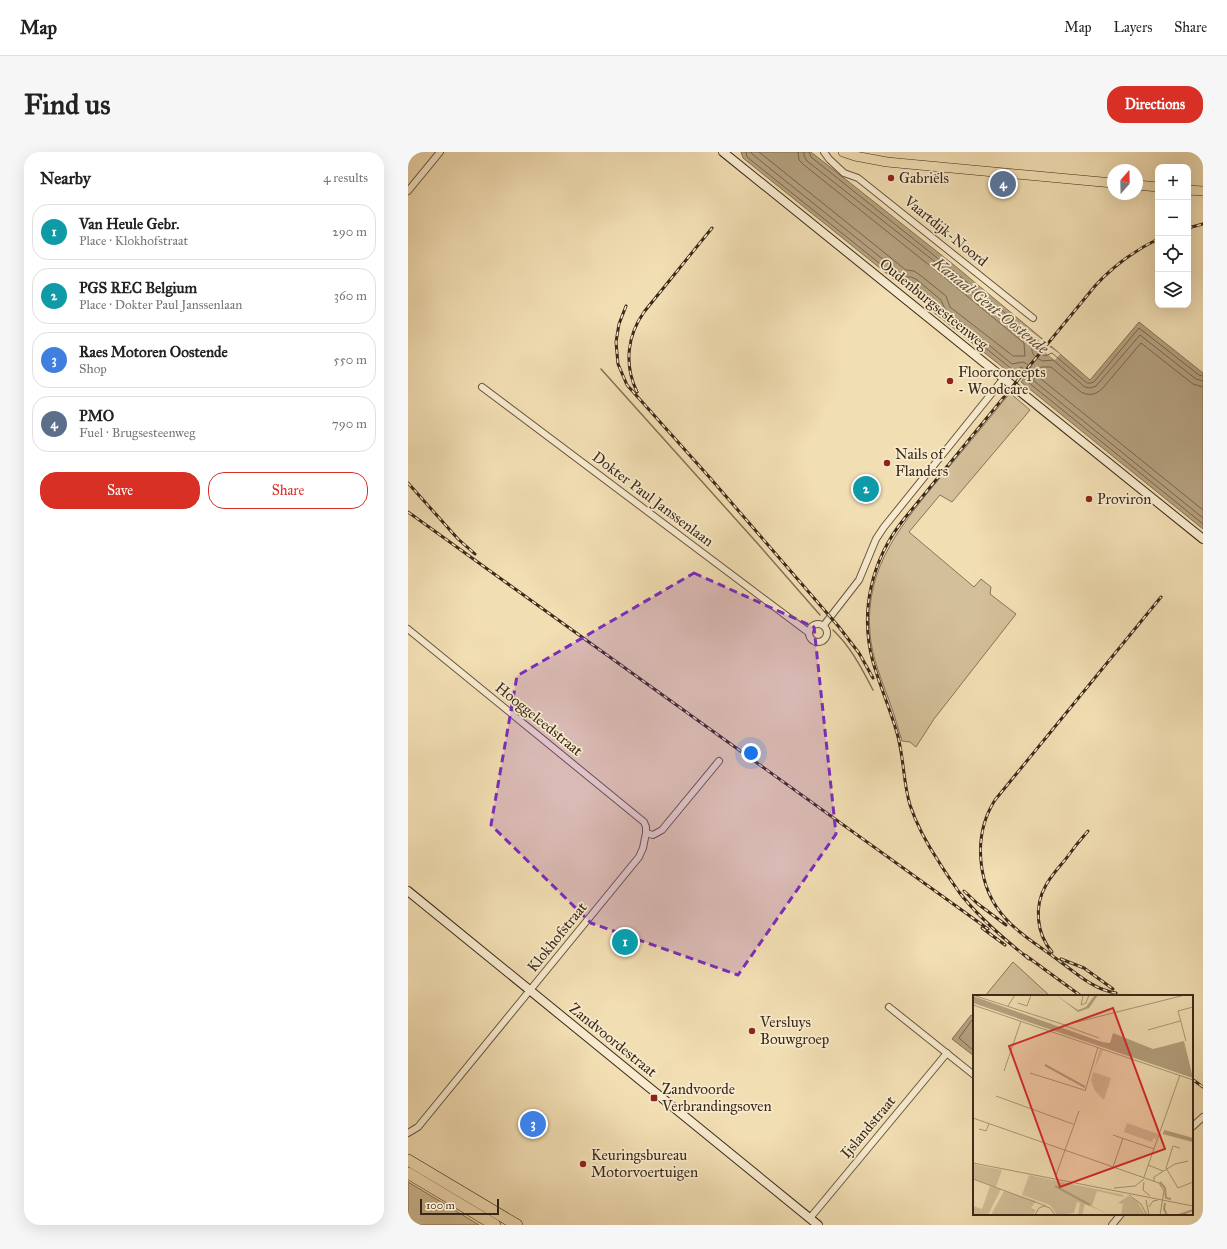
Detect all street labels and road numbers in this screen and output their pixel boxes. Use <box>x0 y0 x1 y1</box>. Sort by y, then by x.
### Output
street label: Vaartdijk-Noord <box>900 191 992 270</box>
street label: Oudenburgsesteenweg <box>876 255 993 354</box>
street label: Dokter Paul Janssenlaan <box>588 448 717 551</box>
street label: Hooggeleedstraat <box>492 678 587 760</box>
street label: Klokhofstraat <box>523 898 591 976</box>
street label: Zandvoordestraat <box>566 999 661 1081</box>
street label: Ijslandstraat <box>837 1092 900 1162</box>

